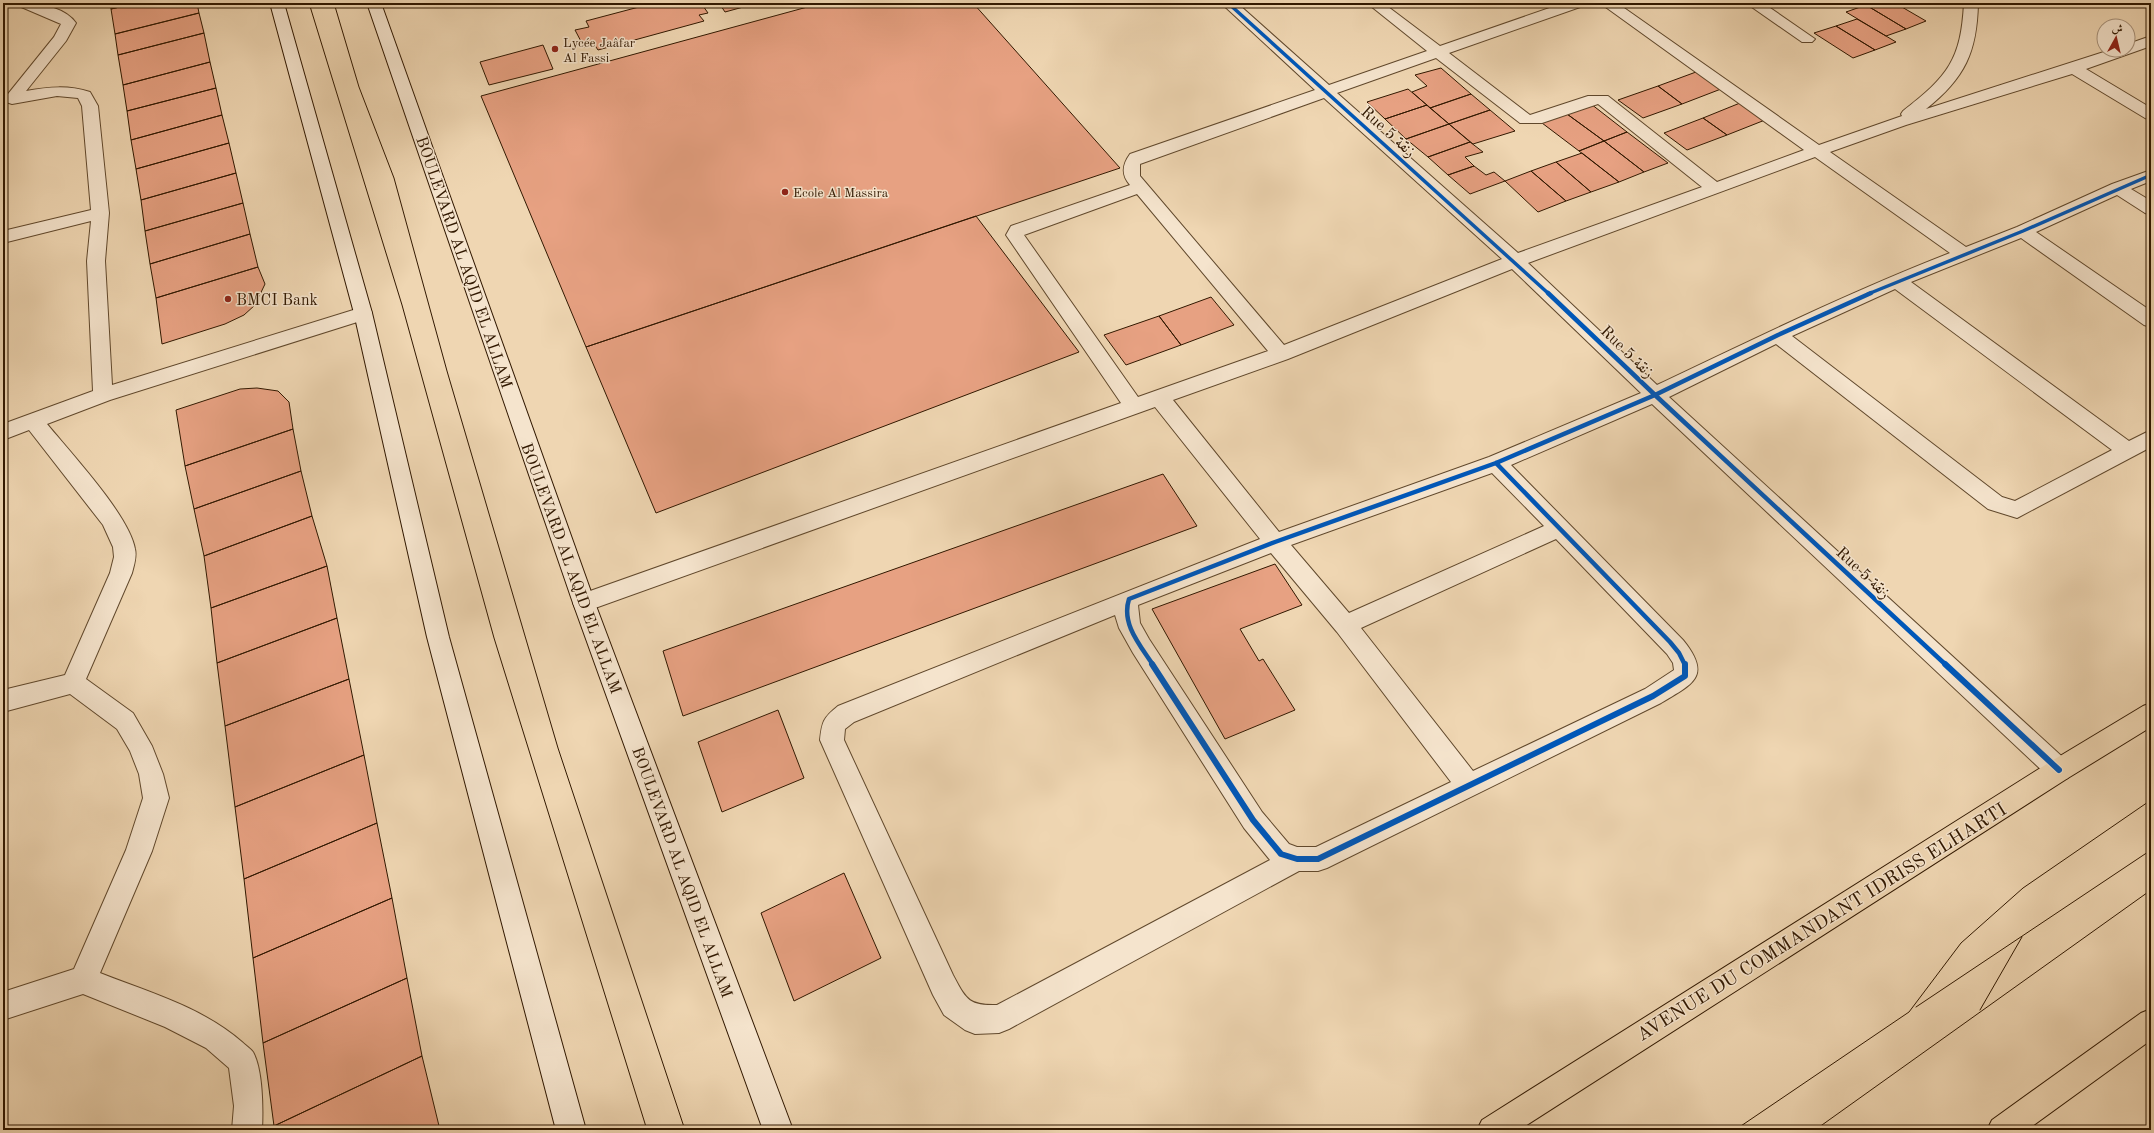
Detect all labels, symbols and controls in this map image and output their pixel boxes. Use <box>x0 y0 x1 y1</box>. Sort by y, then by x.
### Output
north arrow <box>2096 18 2136 58</box>
text: ش <box>2111 23 2123 36</box>
place label: Lycée Jaâfar Al Fassi <box>563 37 636 65</box>
marker: Lycée Jaâfar Al Fassi <box>550 44 560 54</box>
street label: Rue 5 زنقة <box>1357 104 1418 161</box>
street label: BOULEVARD AL AQID EL ALLAM <box>412 134 514 391</box>
marker: Ecole Al Massira <box>780 187 790 197</box>
place label: Ecole Al Massira <box>793 187 889 200</box>
place label: BMCI Bank <box>236 293 318 309</box>
marker: BMCI Bank <box>223 294 233 304</box>
street label: Rue 5 زنقة <box>1597 323 1656 382</box>
street label: BOULEVARD AL AQID EL ALLAM <box>517 441 623 696</box>
street label: Rue 5 زنقة <box>1833 545 1893 602</box>
street label: BOULEVARD AL AQID EL ALLAM <box>628 745 734 1000</box>
street label: AVENUE DU COMMANDANT IDRISS ELHARTI <box>1634 801 2011 1046</box>

